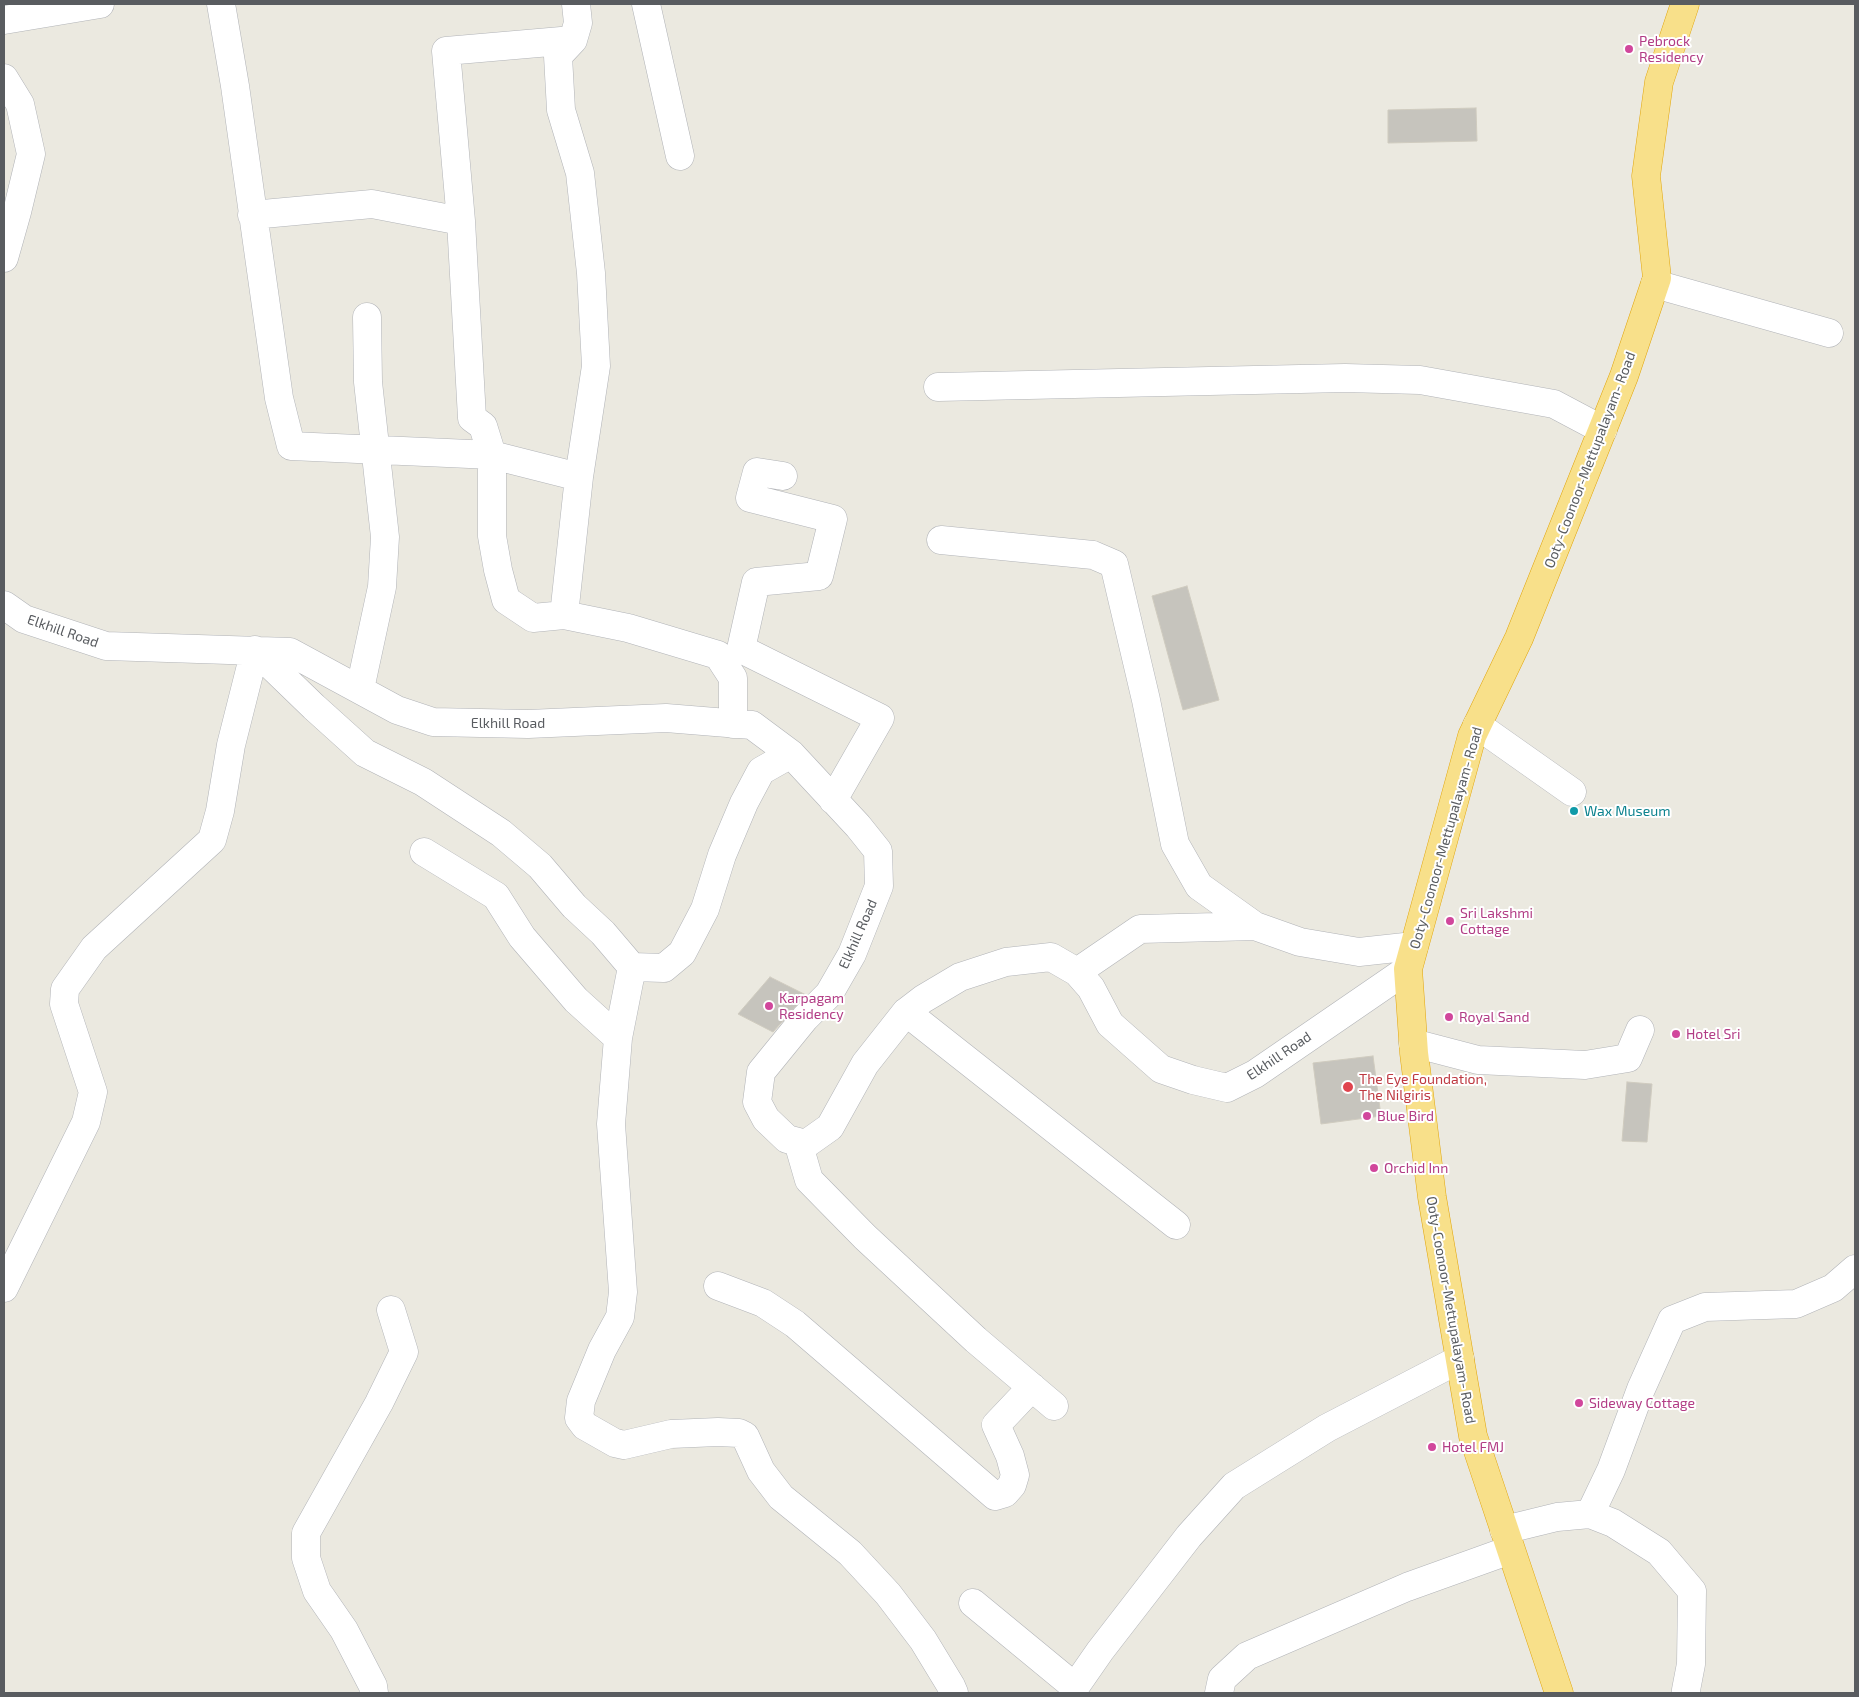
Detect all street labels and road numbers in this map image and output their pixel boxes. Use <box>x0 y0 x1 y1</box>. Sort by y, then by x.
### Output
street label: Ooty-Coonoor-Mettupalayam- Road <box>1541 349 1639 571</box>
street label: Elkhill Road <box>25 611 101 651</box>
street label: Elkhill Road <box>471 715 545 731</box>
street label: Ooty-Coonoor-Mettupalayam- Road <box>1406 725 1486 951</box>
street label: Elkhill Road <box>835 897 881 971</box>
street label: Elkhill Road <box>1243 1028 1315 1084</box>
street label: Ooty-Coonoor-Mettupalayam- Road <box>1423 1195 1479 1425</box>

